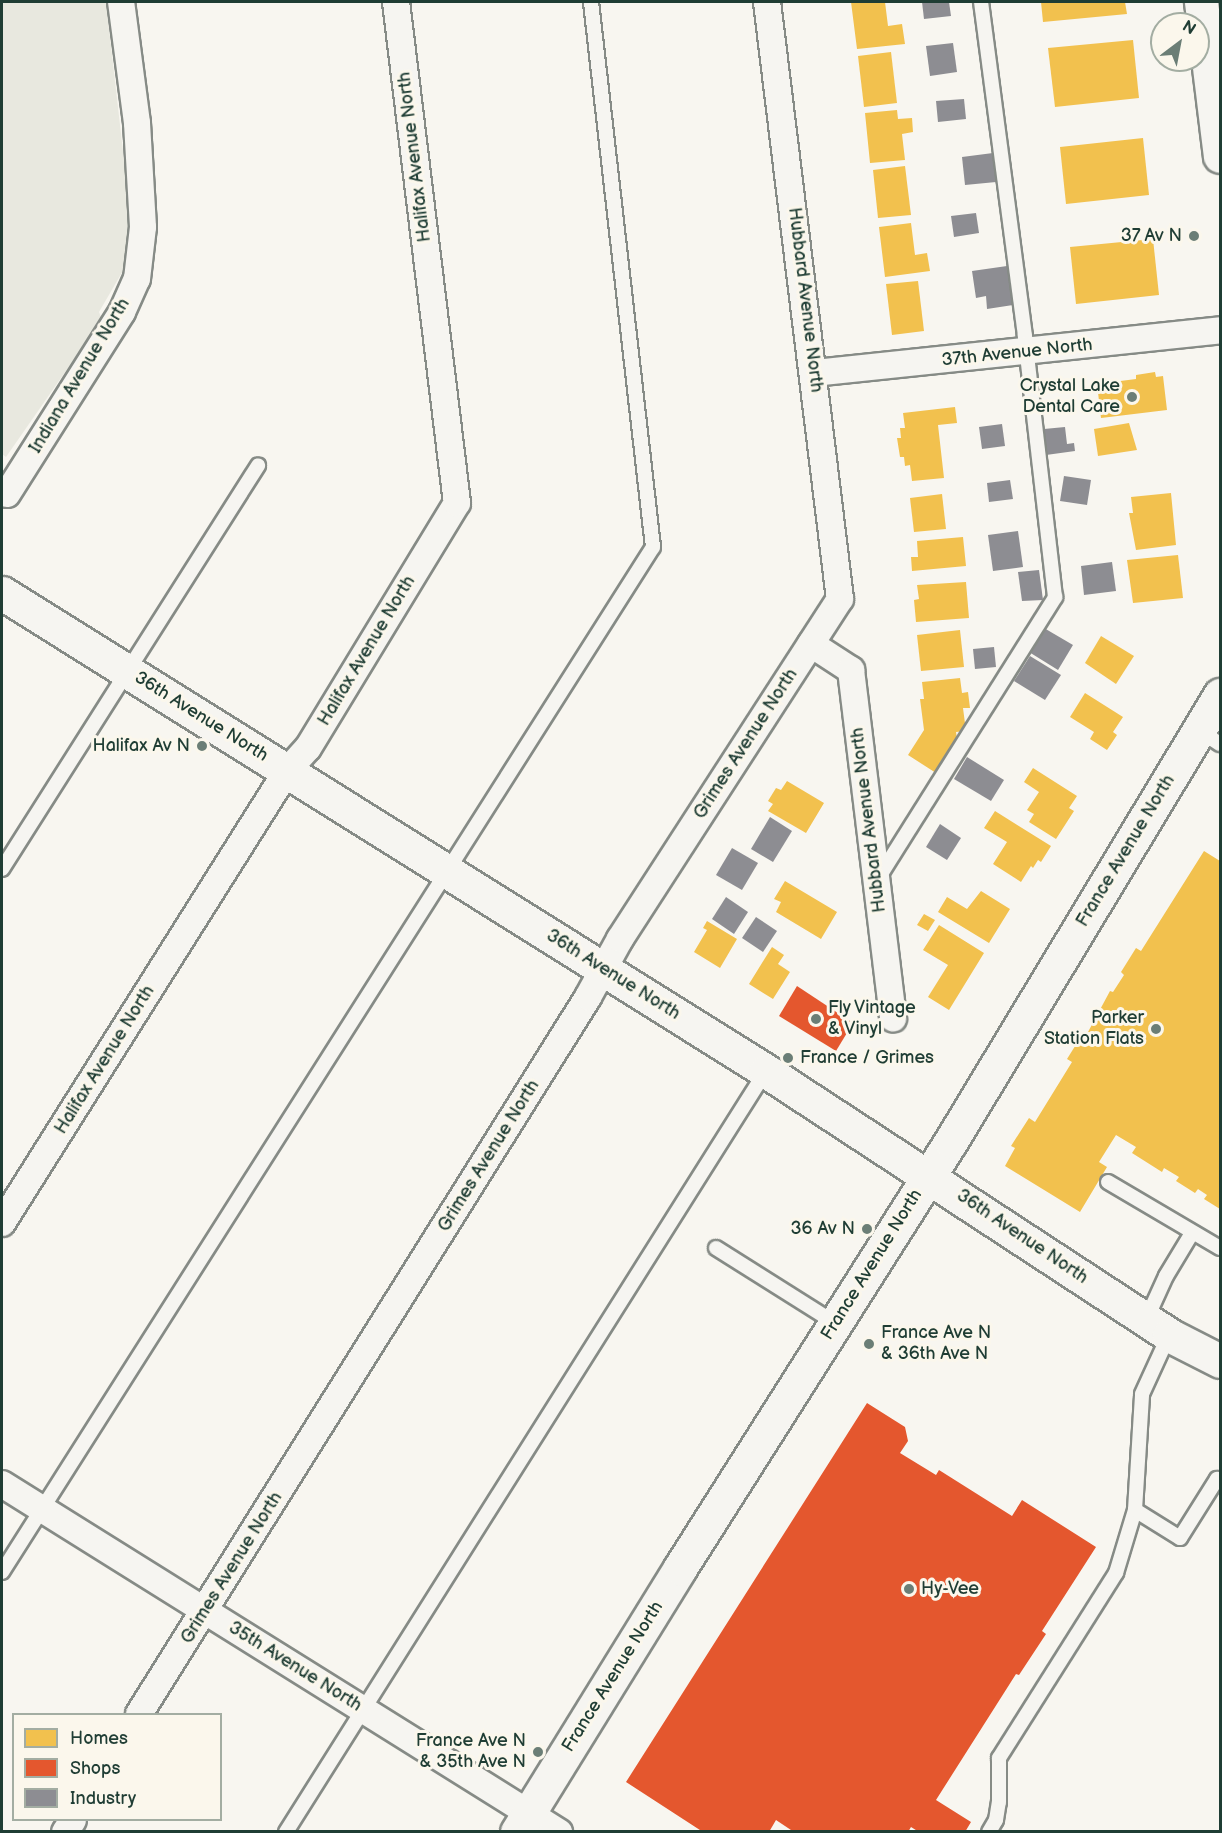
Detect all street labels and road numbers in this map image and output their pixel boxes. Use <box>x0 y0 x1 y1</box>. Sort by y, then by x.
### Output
street label: Halifax Avenue North <box>394 71 436 243</box>
street label: Hubbard Avenue North <box>783 206 827 394</box>
street label: Indiana Avenue North <box>25 295 135 457</box>
street label: 37th Avenue North <box>941 334 1093 372</box>
street label: Halifax Avenue North <box>314 572 420 730</box>
street label: Grimes Avenue North <box>689 665 803 823</box>
street label: 36th Avenue North <box>130 667 272 767</box>
street label: Hubbard Avenue North <box>847 726 891 914</box>
street label: France Avenue North <box>1072 771 1180 931</box>
street label: 36th Avenue North <box>542 925 684 1025</box>
street label: Halifax Avenue North <box>50 982 160 1138</box>
street label: Grimes Avenue North <box>434 1076 544 1236</box>
street label: 36th Avenue North <box>952 1185 1092 1289</box>
street label: France Avenue North <box>817 1186 927 1344</box>
street label: Grimes Avenue North <box>177 1488 287 1648</box>
street label: France Avenue North <box>558 1598 668 1756</box>
street label: 35th Avenue North <box>224 1617 366 1717</box>

